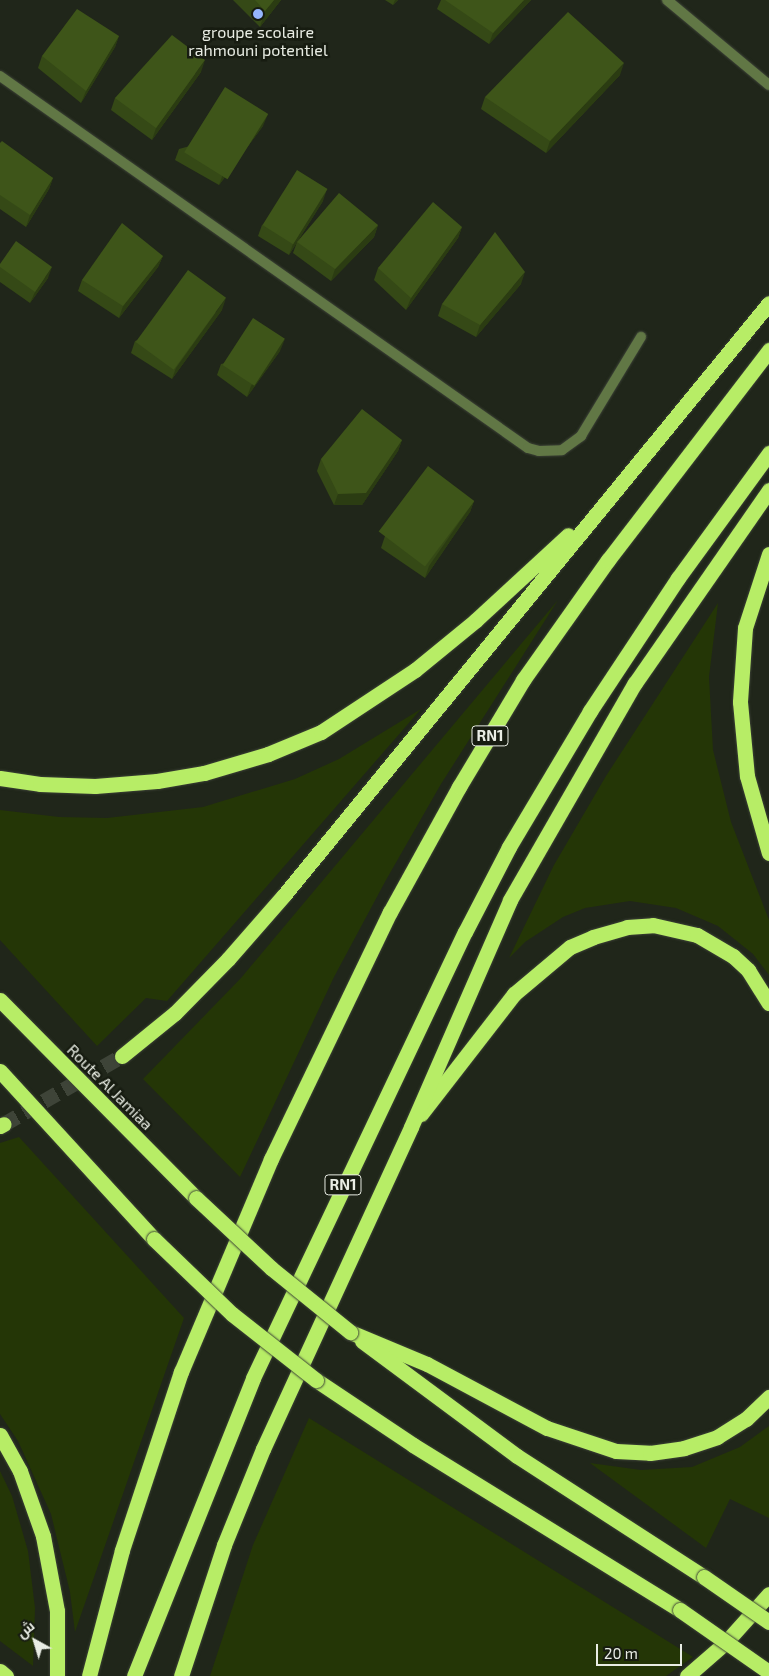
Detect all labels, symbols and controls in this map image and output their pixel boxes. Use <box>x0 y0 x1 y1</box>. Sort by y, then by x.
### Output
marker: groupe scolaire rahmouni potentiel <box>252 8 264 20</box>
place label: groupe scolaire rahmouni potentiel <box>188 22 328 60</box>
road number: RN1 <box>471 724 509 748</box>
street label: Route Al Jamiaa <box>63 1040 157 1134</box>
road number: RN1 <box>324 1172 362 1198</box>
north arrow <box>10 1616 60 1666</box>
text: ش <box>13 1617 38 1641</box>
scale bar <box>599 1634 685 1666</box>
text: 20 m <box>604 1644 638 1662</box>

